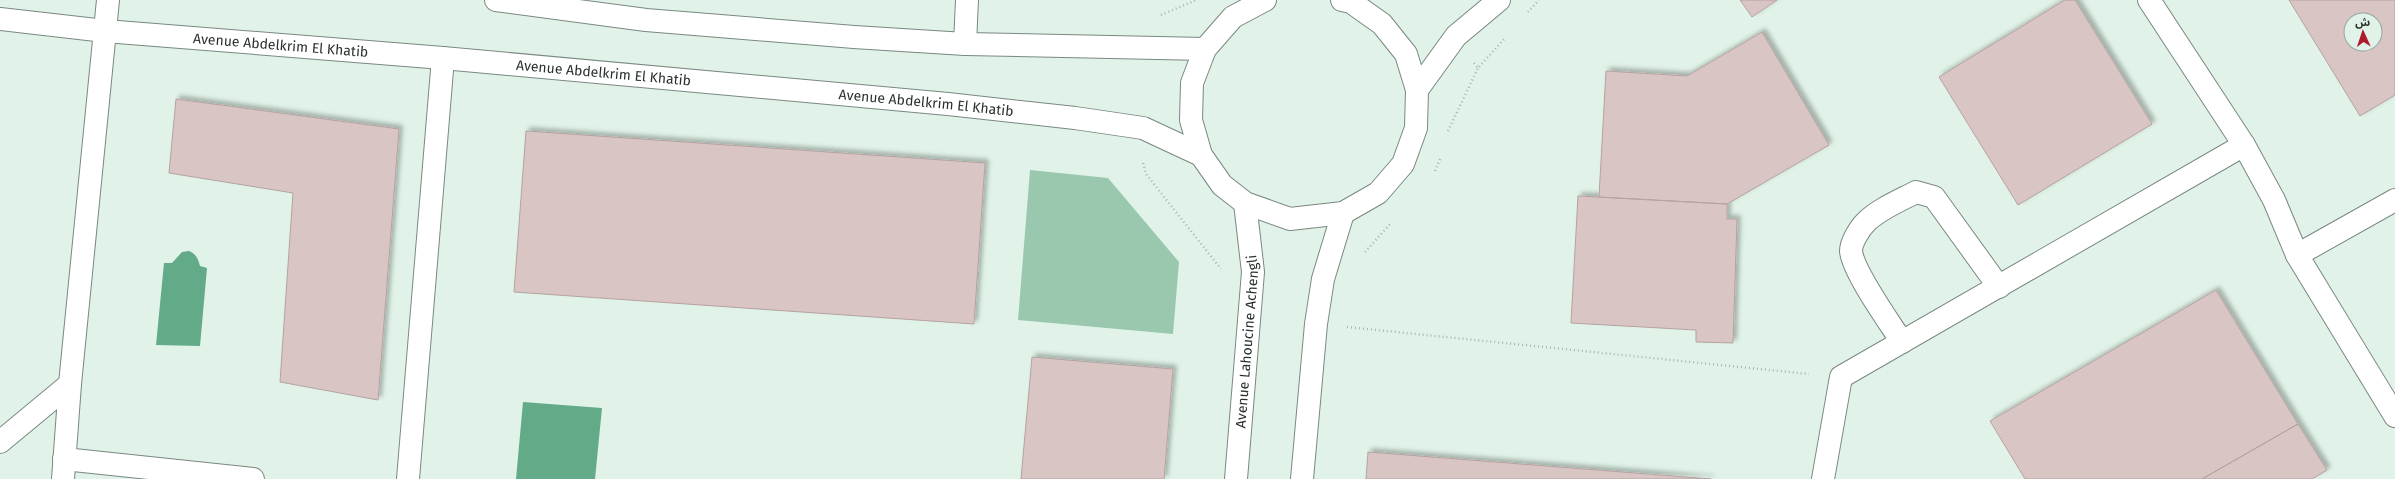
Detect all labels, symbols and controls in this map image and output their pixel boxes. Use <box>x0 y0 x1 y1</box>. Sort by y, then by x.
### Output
north arrow <box>2343 12 2383 52</box>
text: ش <box>2355 16 2370 29</box>
street label: Avenue Abdelkrim El Khatib <box>193 30 369 61</box>
street label: Avenue Abdelkrim El Khatib <box>515 56 692 89</box>
street label: Avenue Abdelkrim El Khatib <box>838 86 1015 120</box>
street label: Avenue Lahoucine Achengli <box>1232 254 1262 429</box>

